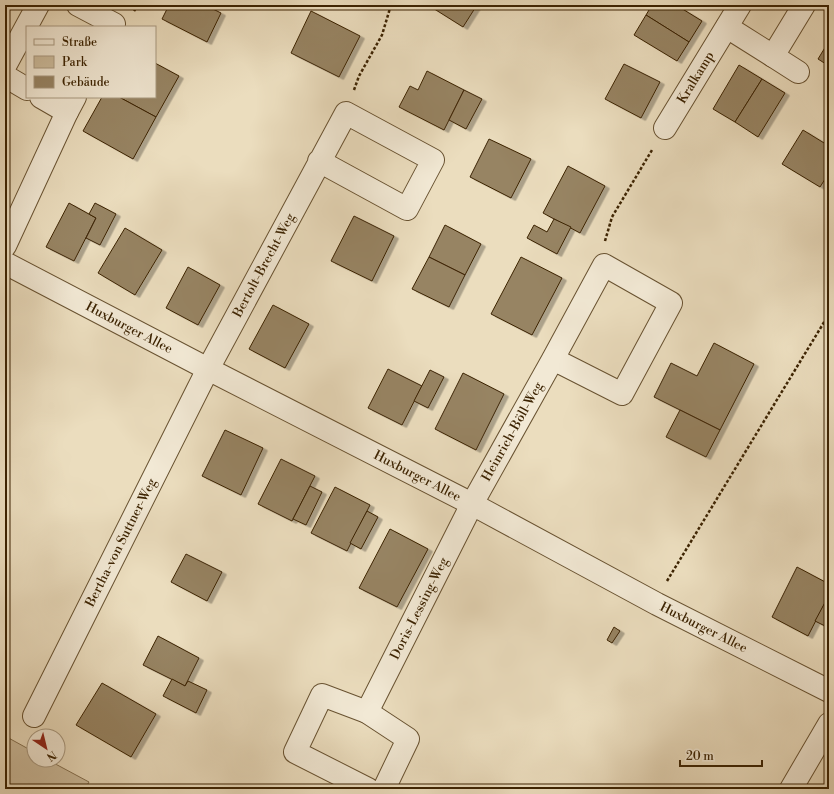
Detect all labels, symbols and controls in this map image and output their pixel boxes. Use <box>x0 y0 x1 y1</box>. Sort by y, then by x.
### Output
legend <box>26 26 156 98</box>
text: Straße <box>62 35 97 50</box>
street label: Kralkamp <box>674 49 718 107</box>
text: Park <box>62 55 88 70</box>
text: Gebäude <box>62 75 110 90</box>
street label: Bertolt-Brecht-Weg <box>229 210 299 321</box>
street label: Huxburger Allee <box>83 298 176 357</box>
street label: Heinrich-Böll-Weg <box>478 379 547 484</box>
street label: Huxburger Allee <box>371 447 464 505</box>
street label: Bertha-von Suttner-Weg <box>82 475 160 611</box>
street label: Doris-Lessing-Weg <box>387 554 452 662</box>
street label: Huxburger Allee <box>657 599 750 657</box>
north arrow <box>26 728 66 768</box>
scale bar <box>680 742 762 768</box>
text: N <box>43 747 59 764</box>
text: 20 m <box>686 749 714 764</box>

